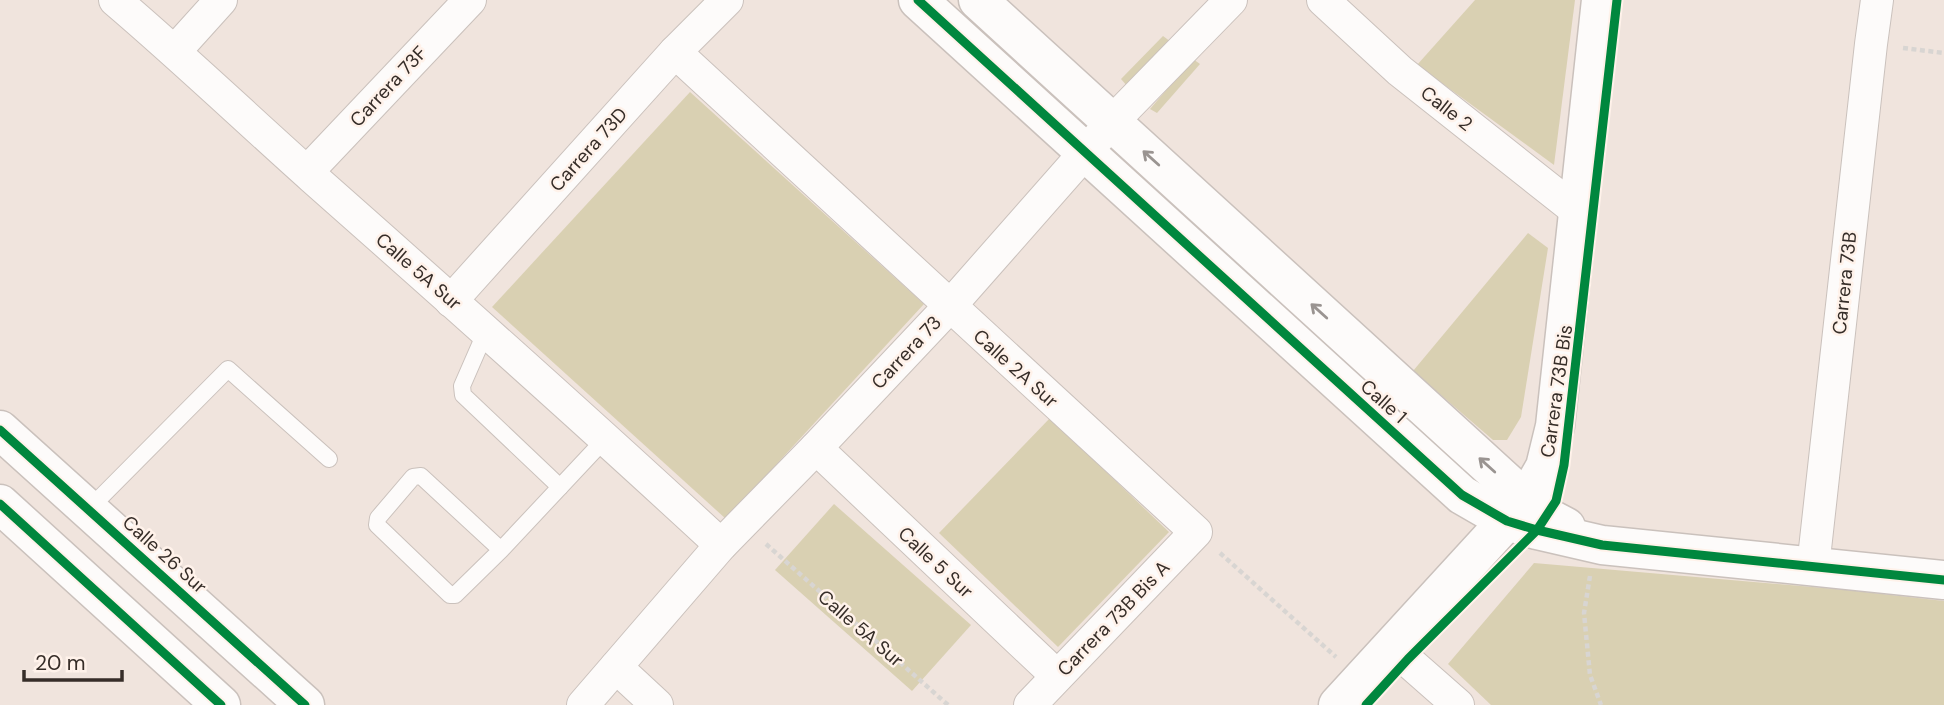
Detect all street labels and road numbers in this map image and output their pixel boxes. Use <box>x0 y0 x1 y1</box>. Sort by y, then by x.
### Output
street label: Carrera 73F <box>344 41 432 132</box>
street label: Calle 2 <box>1416 80 1478 137</box>
street label: Carrera 73D <box>544 102 633 197</box>
street label: Calle 5A Sur <box>371 227 467 315</box>
street label: Carrera 73B <box>1827 230 1862 336</box>
street label: Carrera 73 <box>866 310 947 394</box>
street label: Carrera 73B Bis <box>1535 323 1578 459</box>
street label: Calle 2A Sur <box>968 324 1063 413</box>
street label: Calle 1 <box>1355 374 1412 429</box>
street label: Calle 26 Sur <box>117 510 212 599</box>
street label: Calle 5 Sur <box>893 521 979 604</box>
street label: Carrera 73B Bis A <box>1052 555 1175 682</box>
street label: Calle 5A Sur <box>813 584 909 672</box>

